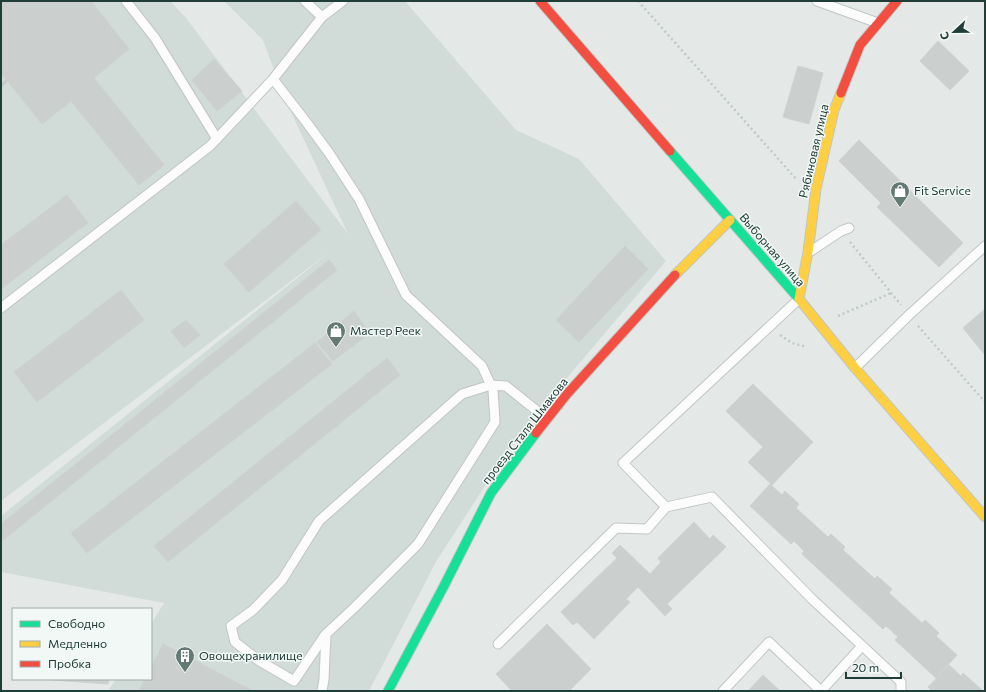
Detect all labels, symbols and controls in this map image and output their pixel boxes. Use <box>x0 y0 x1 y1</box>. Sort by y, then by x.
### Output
north arrow <box>934 12 974 52</box>
text: С <box>937 30 952 42</box>
street label: Рябиновая улица <box>795 102 831 199</box>
shop icon: Fit Service <box>889 180 911 208</box>
place label: Fit Service <box>914 183 971 197</box>
street label: Выборная улица <box>737 210 808 289</box>
shop icon: Мастер Реек <box>325 320 347 348</box>
place label: Мастер Реек <box>350 323 422 337</box>
street label: проезд Сталя Шмакова <box>478 374 570 486</box>
legend <box>12 608 152 680</box>
text: Свободно <box>48 616 105 630</box>
text: Медленно <box>48 636 107 650</box>
building icon: Овощехранилище <box>174 645 196 673</box>
place label: Овощехранилище <box>199 648 302 662</box>
scale bar <box>846 654 901 680</box>
text: Пробка <box>48 656 91 670</box>
text: 20 m <box>852 660 879 674</box>

